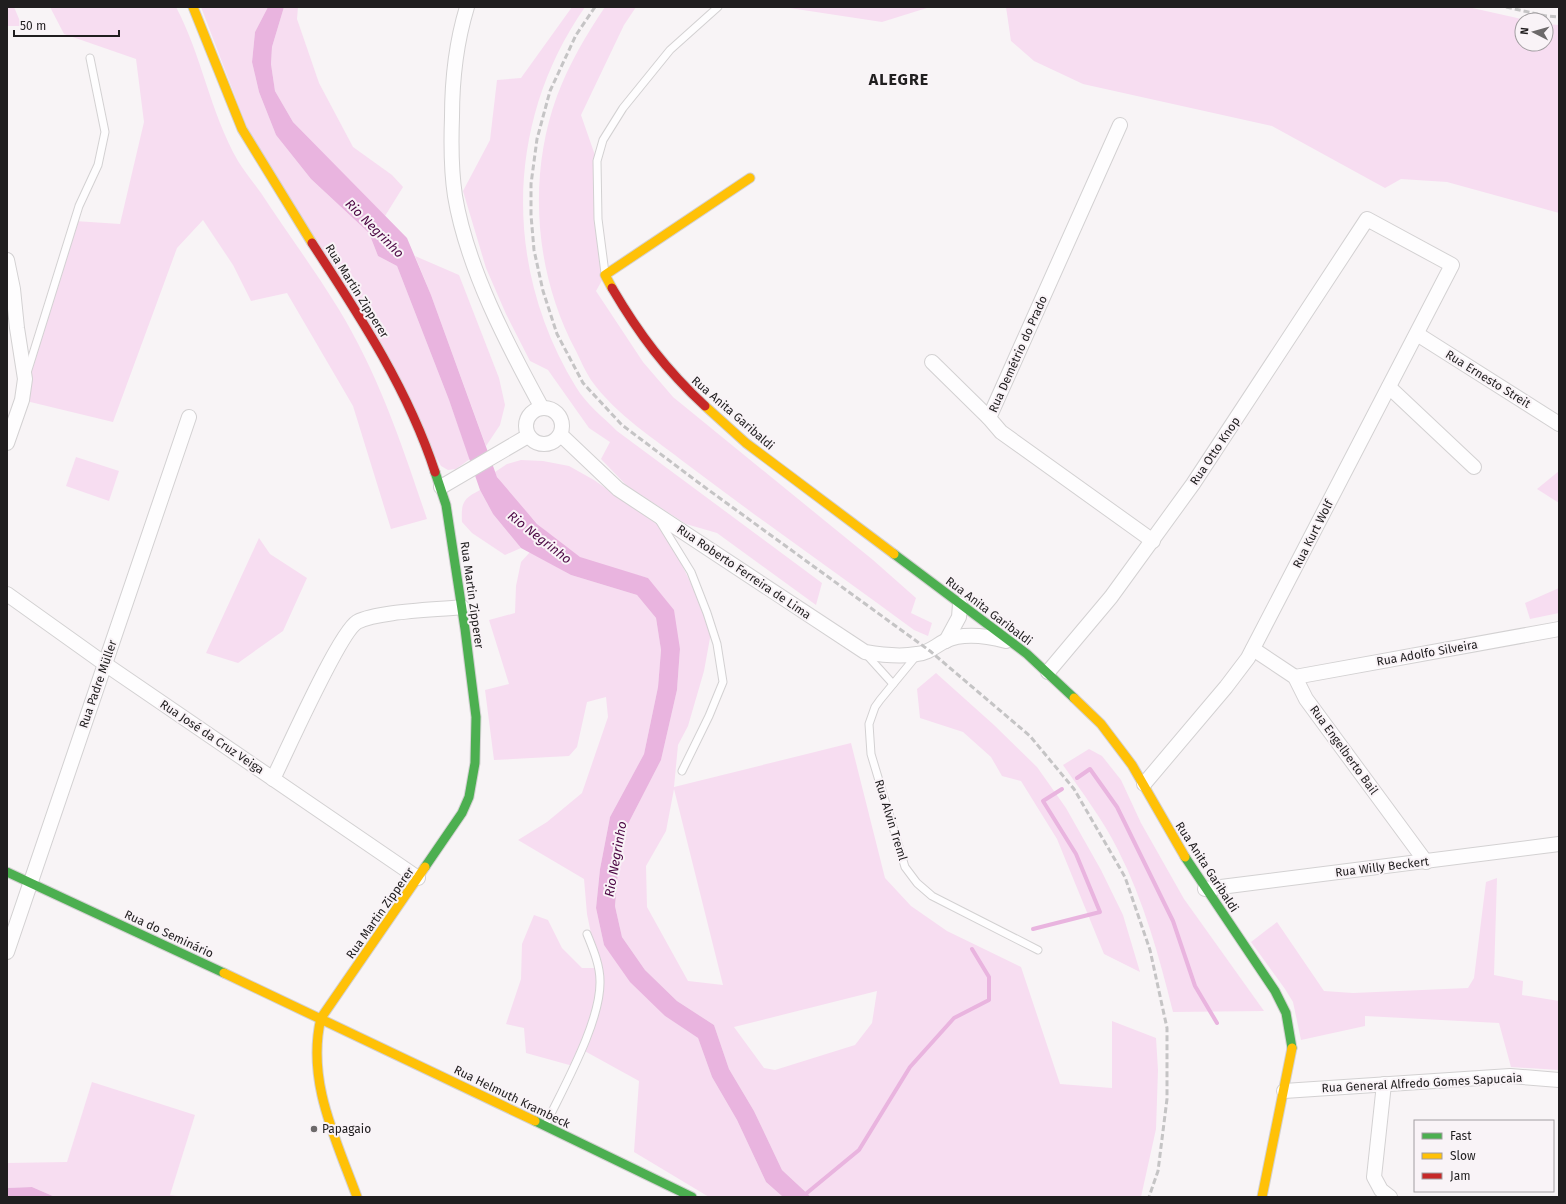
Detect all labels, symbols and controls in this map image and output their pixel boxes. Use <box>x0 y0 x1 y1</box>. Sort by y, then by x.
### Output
scale bar <box>14 12 119 38</box>
north arrow <box>1514 12 1554 52</box>
text: 50 m <box>20 19 46 33</box>
text: N <box>1518 27 1531 35</box>
district label: ALEGRE <box>868 70 929 89</box>
water label: Rio Negrinho <box>342 196 407 261</box>
street label: Rua Martin Zipperer <box>322 241 392 341</box>
street label: Rua Demétrio do Prado <box>986 293 1050 415</box>
street label: Rua Ernesto Streit <box>1443 347 1534 411</box>
street label: Rua Anita Garibaldi <box>689 373 777 453</box>
street label: Rua Otto Knop <box>1187 414 1243 488</box>
street label: Rua Kurt Wolf <box>1290 497 1337 570</box>
water label: Rio Negrinho <box>505 508 574 567</box>
street label: Rua Roberto Ferreira de Lima <box>674 522 814 622</box>
street label: Rua Martin Zipperer <box>458 540 487 650</box>
street label: Rua Anita Garibaldi <box>943 574 1035 648</box>
street label: Rua Adolfo Silveira <box>1375 637 1479 669</box>
street label: Rua Padre Müller <box>76 638 120 730</box>
street label: Rua José da Cruz Veiga <box>157 697 267 777</box>
street label: Rua Engelberto Bail <box>1307 703 1381 798</box>
street label: Rua Alvin Treml <box>872 778 910 863</box>
street label: Rua Anita Garibaldi <box>1173 819 1241 915</box>
water label: Rio Negrinho <box>601 820 630 898</box>
street label: Rua Willy Beckert <box>1334 854 1430 880</box>
street label: Rua Martin Zipperer <box>343 864 417 961</box>
street label: Rua do Seminário <box>122 907 216 961</box>
street label: Rua Helmuth Krambeck <box>452 1063 573 1132</box>
street label: Rua General Alfredo Gomes Sapucaia <box>1321 1071 1523 1095</box>
legend <box>1414 1120 1554 1192</box>
place label: Papagaio <box>322 1122 371 1136</box>
marker: Papagaio <box>309 1124 319 1134</box>
text: Fast <box>1450 1129 1472 1143</box>
text: Slow <box>1450 1149 1476 1163</box>
text: Jam <box>1450 1169 1470 1183</box>

